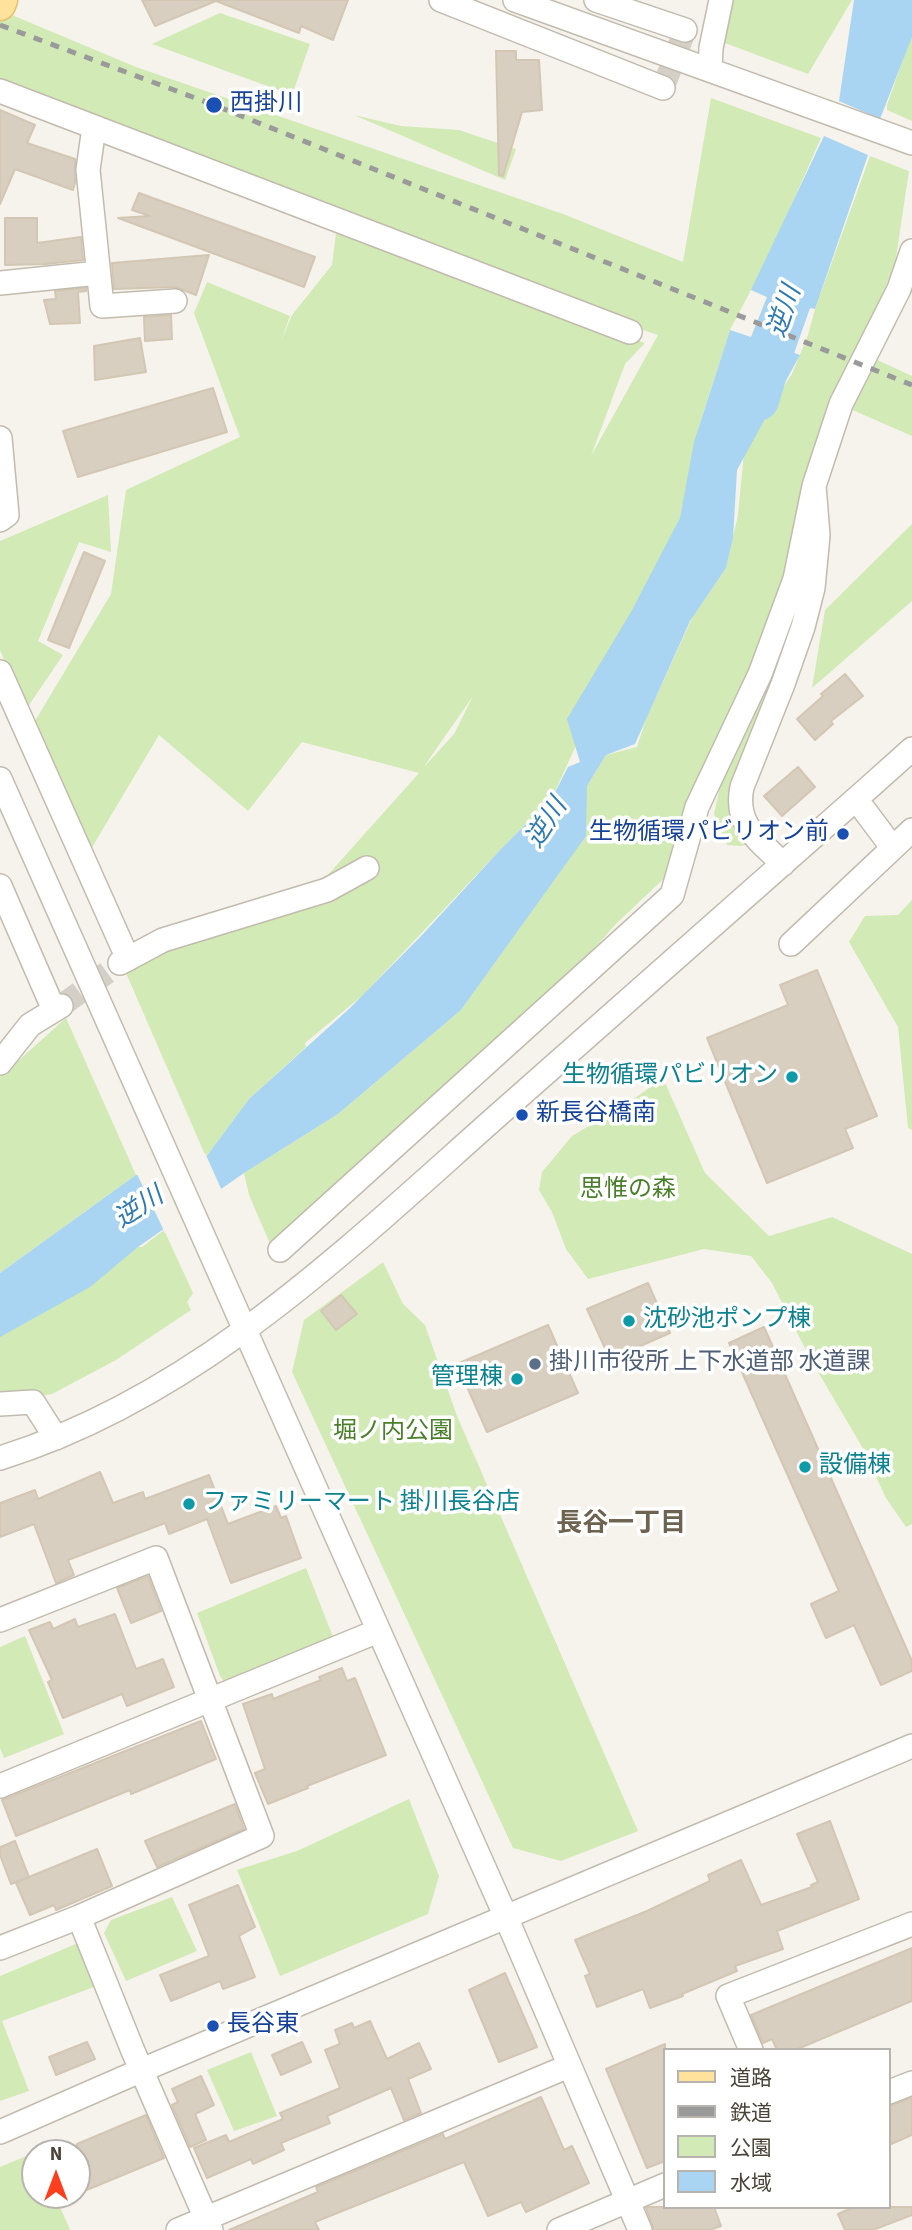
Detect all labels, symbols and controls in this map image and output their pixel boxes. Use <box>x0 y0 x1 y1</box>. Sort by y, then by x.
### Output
place label: 西掛川 <box>230 91 302 119</box>
marker: 西掛川 <box>204 95 224 115</box>
water label: 逆川 <box>763 282 809 342</box>
water label: 逆川 <box>521 794 575 854</box>
place label: 生物循環パビリオン前 <box>589 820 829 848</box>
marker: 生物循環パビリオン前 <box>835 826 851 842</box>
place label: 生物循環パビリオン <box>562 1063 778 1091</box>
marker: 生物循環パビリオン <box>784 1069 800 1085</box>
place label: 新長谷橋南 <box>536 1101 656 1129</box>
marker: 新長谷橋南 <box>514 1107 530 1123</box>
park label: 思惟の森 <box>580 1177 676 1205</box>
water label: 逆川 <box>110 1182 170 1236</box>
place label: 沈砂池ポンプ棟 <box>643 1307 811 1335</box>
marker: 沈砂池ポンプ棟 <box>621 1313 637 1329</box>
place label: 掛川市役所 上下水道部 水道課 <box>549 1350 871 1378</box>
marker: 掛川市役所 上下水道部 水道課 <box>527 1356 543 1372</box>
place label: 管理棟 <box>431 1365 503 1393</box>
marker: 管理棟 <box>509 1371 525 1387</box>
park label: 堀ノ内公園 <box>333 1419 453 1447</box>
place label: 設備棟 <box>819 1453 891 1481</box>
marker: 設備棟 <box>797 1459 813 1475</box>
place label: ファミリーマート 掛川長谷店 <box>203 1490 520 1518</box>
marker: ファミリーマート 掛川長谷店 <box>181 1496 197 1512</box>
district label: 長谷一丁目 <box>556 1509 686 1541</box>
place label: 長谷東 <box>227 2012 299 2040</box>
marker: 長谷東 <box>205 2018 221 2034</box>
legend <box>664 2048 891 2209</box>
text: 道路 <box>730 2063 772 2093</box>
text: 鉄道 <box>730 2098 772 2128</box>
text: 公園 <box>730 2133 772 2163</box>
north arrow <box>21 2139 91 2209</box>
text: N <box>50 2141 62 2168</box>
text: 水域 <box>730 2168 772 2198</box>

